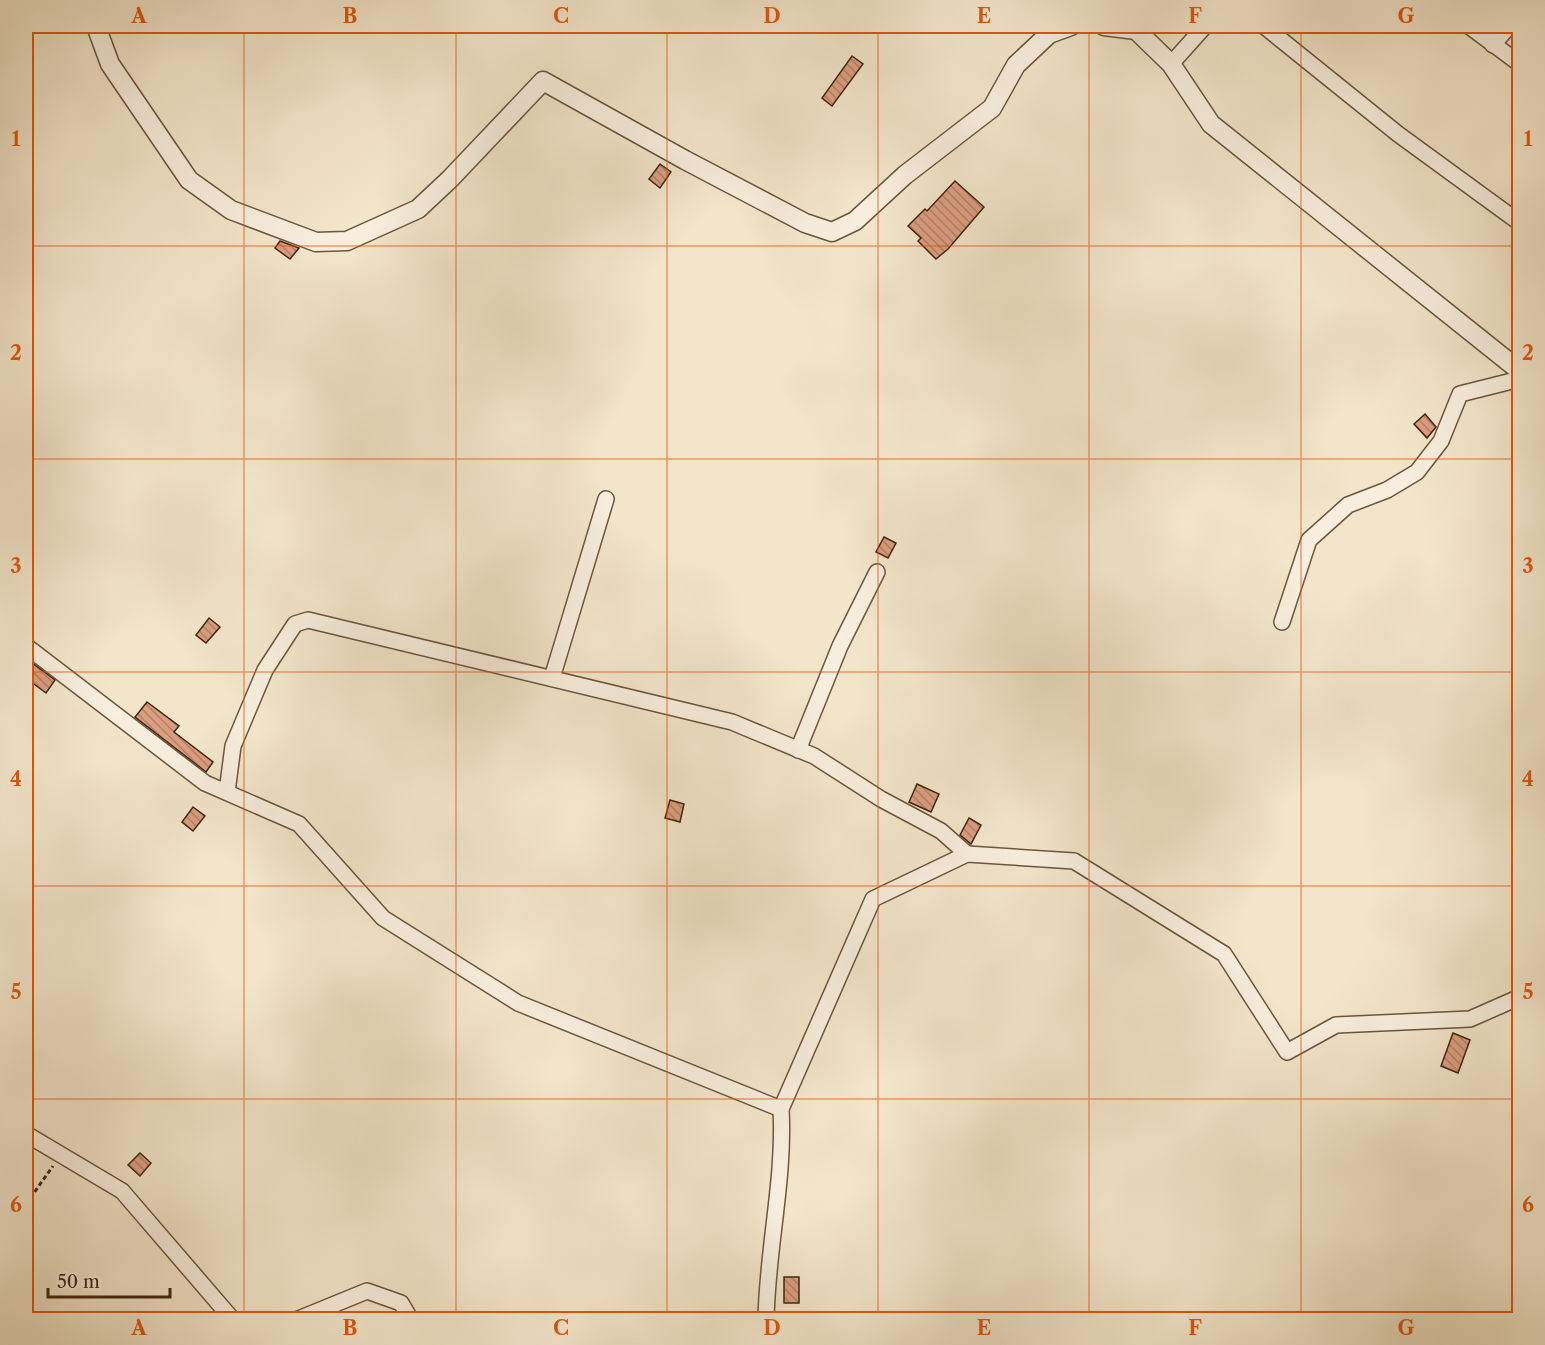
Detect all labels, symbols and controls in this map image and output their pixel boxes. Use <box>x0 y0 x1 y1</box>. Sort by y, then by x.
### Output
text: A <box>130 4 147 28</box>
text: B <box>343 4 358 28</box>
text: C <box>553 4 569 28</box>
text: D <box>763 4 781 28</box>
text: E <box>977 4 991 28</box>
text: F <box>1188 4 1202 28</box>
text: G <box>1398 4 1415 28</box>
text: 1 <box>12 127 21 151</box>
text: 1 <box>1524 127 1533 151</box>
text: 2 <box>10 341 22 365</box>
text: 2 <box>1522 341 1534 365</box>
text: 3 <box>10 554 22 578</box>
text: 3 <box>1522 554 1534 578</box>
text: 4 <box>10 767 22 791</box>
text: 4 <box>1522 767 1534 791</box>
text: 5 <box>10 980 22 1004</box>
text: 5 <box>1522 980 1534 1004</box>
text: 6 <box>10 1193 22 1217</box>
text: 6 <box>1522 1193 1534 1217</box>
scale bar <box>48 1261 170 1299</box>
text: 50 m <box>57 1271 100 1293</box>
text: A <box>130 1316 147 1340</box>
text: B <box>343 1316 358 1340</box>
text: C <box>553 1316 569 1340</box>
text: D <box>763 1316 781 1340</box>
text: E <box>977 1316 991 1340</box>
text: F <box>1188 1316 1202 1340</box>
text: G <box>1398 1316 1415 1340</box>

